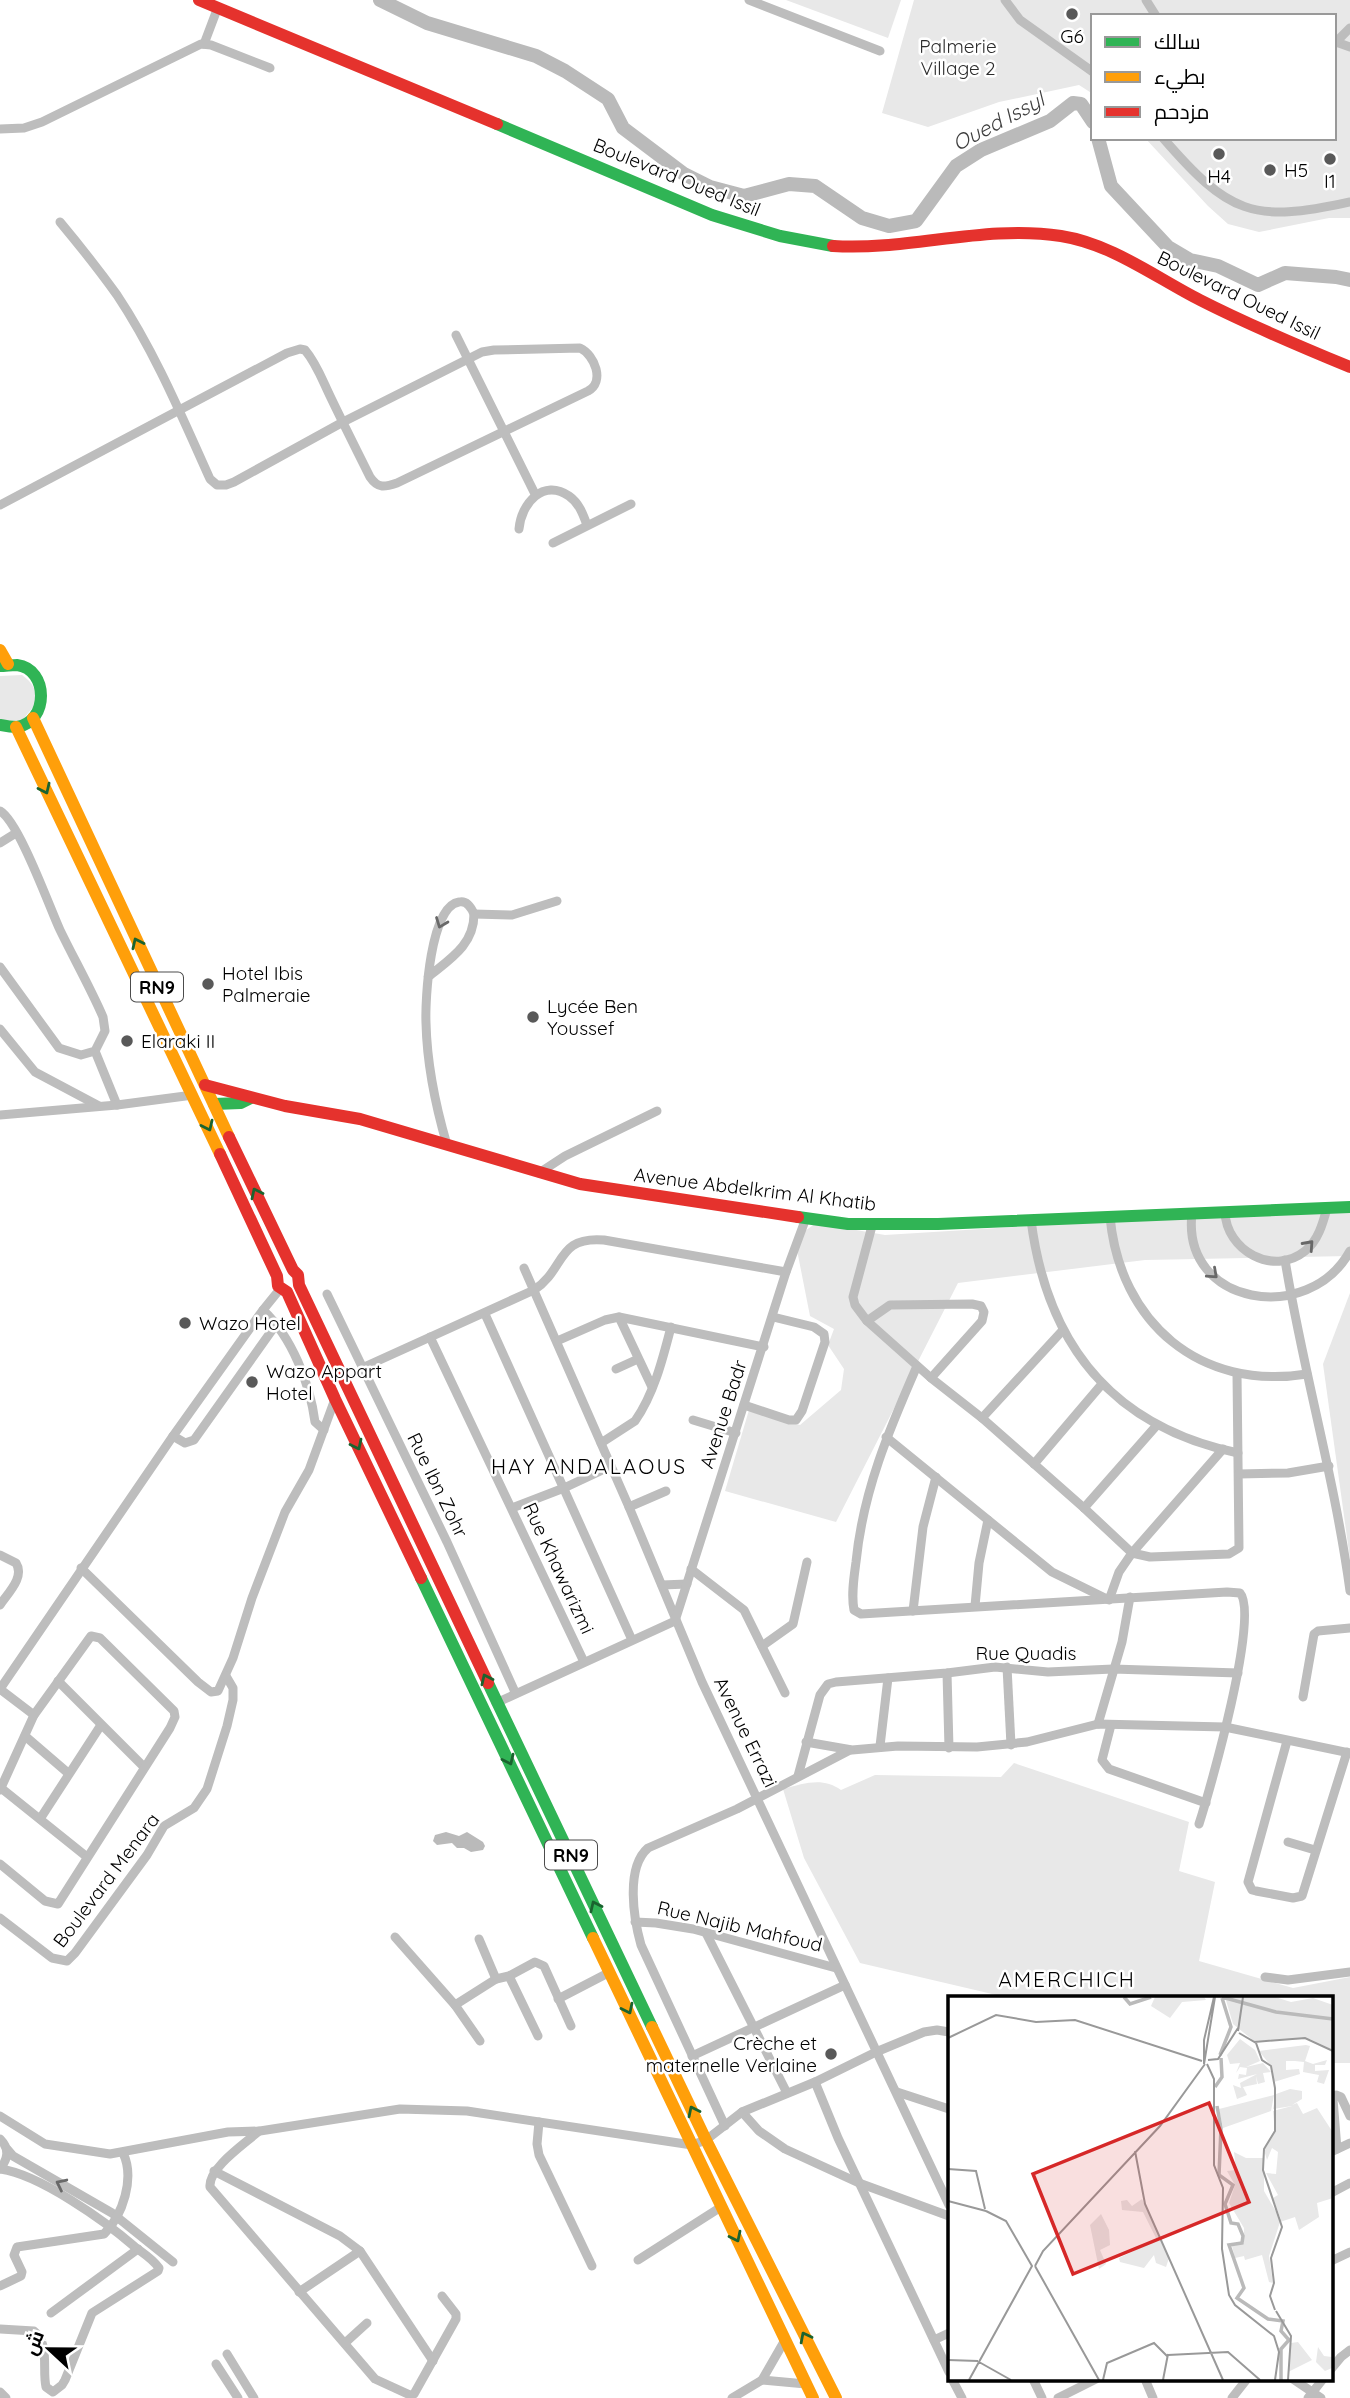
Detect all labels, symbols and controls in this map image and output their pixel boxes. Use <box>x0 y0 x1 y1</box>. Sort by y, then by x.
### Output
marker: G6 <box>1064 6 1080 22</box>
legend <box>1091 14 1336 140</box>
place label: G6 <box>1060 24 1084 48</box>
text: سالك <box>1154 28 1201 54</box>
park label: Palmerie Village 2 <box>919 34 997 80</box>
text: بطيء <box>1154 63 1205 93</box>
water label: Oued Issyl <box>948 85 1050 156</box>
text: مزدحم <box>1154 98 1209 126</box>
street label: Boulevard Oued Issil <box>590 132 764 222</box>
marker: H4 <box>1211 146 1227 162</box>
marker: I1 <box>1322 151 1338 167</box>
place label: H5 <box>1284 158 1308 182</box>
marker: H5 <box>1262 162 1278 178</box>
place label: H4 <box>1207 164 1231 188</box>
place label: I1 <box>1324 169 1336 193</box>
street label: Boulevard Oued Issil <box>1154 245 1324 345</box>
one-way arrow <box>37 782 51 794</box>
one-way arrow <box>436 917 450 929</box>
one-way arrow <box>131 938 145 950</box>
place label: Hotel Ibis Palmeraie <box>222 961 311 1007</box>
road number: RN9 <box>131 972 183 1002</box>
marker: Hotel Ibis Palmeraie <box>200 976 216 992</box>
place label: Lycée Ben Youssef <box>547 994 638 1040</box>
marker: Lycée Ben Youssef <box>525 1009 541 1025</box>
place label: Elaraki II <box>141 1029 215 1053</box>
marker: Elaraki II <box>119 1033 135 1049</box>
one-way arrow <box>199 1119 213 1131</box>
street label: Avenue Abdelkrim Al Khatib <box>633 1162 877 1216</box>
one-way arrow <box>250 1188 264 1200</box>
one-way arrow <box>1301 1240 1313 1253</box>
one-way arrow <box>1205 1266 1218 1279</box>
place label: Wazo Hotel <box>199 1311 301 1335</box>
marker: Wazo Hotel <box>177 1315 193 1331</box>
street label: Avenue Badr <box>694 1356 752 1471</box>
place label: Wazo Appart Hotel <box>266 1359 382 1405</box>
marker: Wazo Appart Hotel <box>244 1374 260 1390</box>
street label: Rue Ibn Zohr <box>402 1429 474 1542</box>
one-way arrow <box>348 1438 362 1450</box>
district label: HAY ANDALAOUS <box>491 1453 687 1479</box>
street label: Rue Khawarizmi <box>518 1499 600 1637</box>
street label: Rue Quadis <box>976 1641 1076 1665</box>
street label: Avenue Errazi <box>709 1673 783 1791</box>
one-way arrow <box>480 1674 494 1686</box>
one-way arrow <box>500 1753 514 1765</box>
street label: Boulevard Menara <box>48 1808 164 1952</box>
road number: RN9 <box>545 1840 597 1870</box>
street label: Rue Najib Mahfoud <box>655 1895 825 1957</box>
one-way arrow <box>590 1901 604 1913</box>
district label: AMERCHICH <box>998 1966 1136 1992</box>
inset map <box>948 1996 1332 2380</box>
one-way arrow <box>620 2002 634 2014</box>
place label: Crèche et maternelle Verlaine <box>646 2031 817 2077</box>
marker: Crèche et maternelle Verlaine <box>823 2046 839 2062</box>
one-way arrow <box>687 2106 701 2118</box>
one-way arrow <box>56 2178 68 2192</box>
one-way arrow <box>728 2230 742 2242</box>
north arrow <box>14 2314 84 2384</box>
text: ش <box>18 2327 49 2358</box>
one-way arrow <box>799 2332 813 2344</box>

